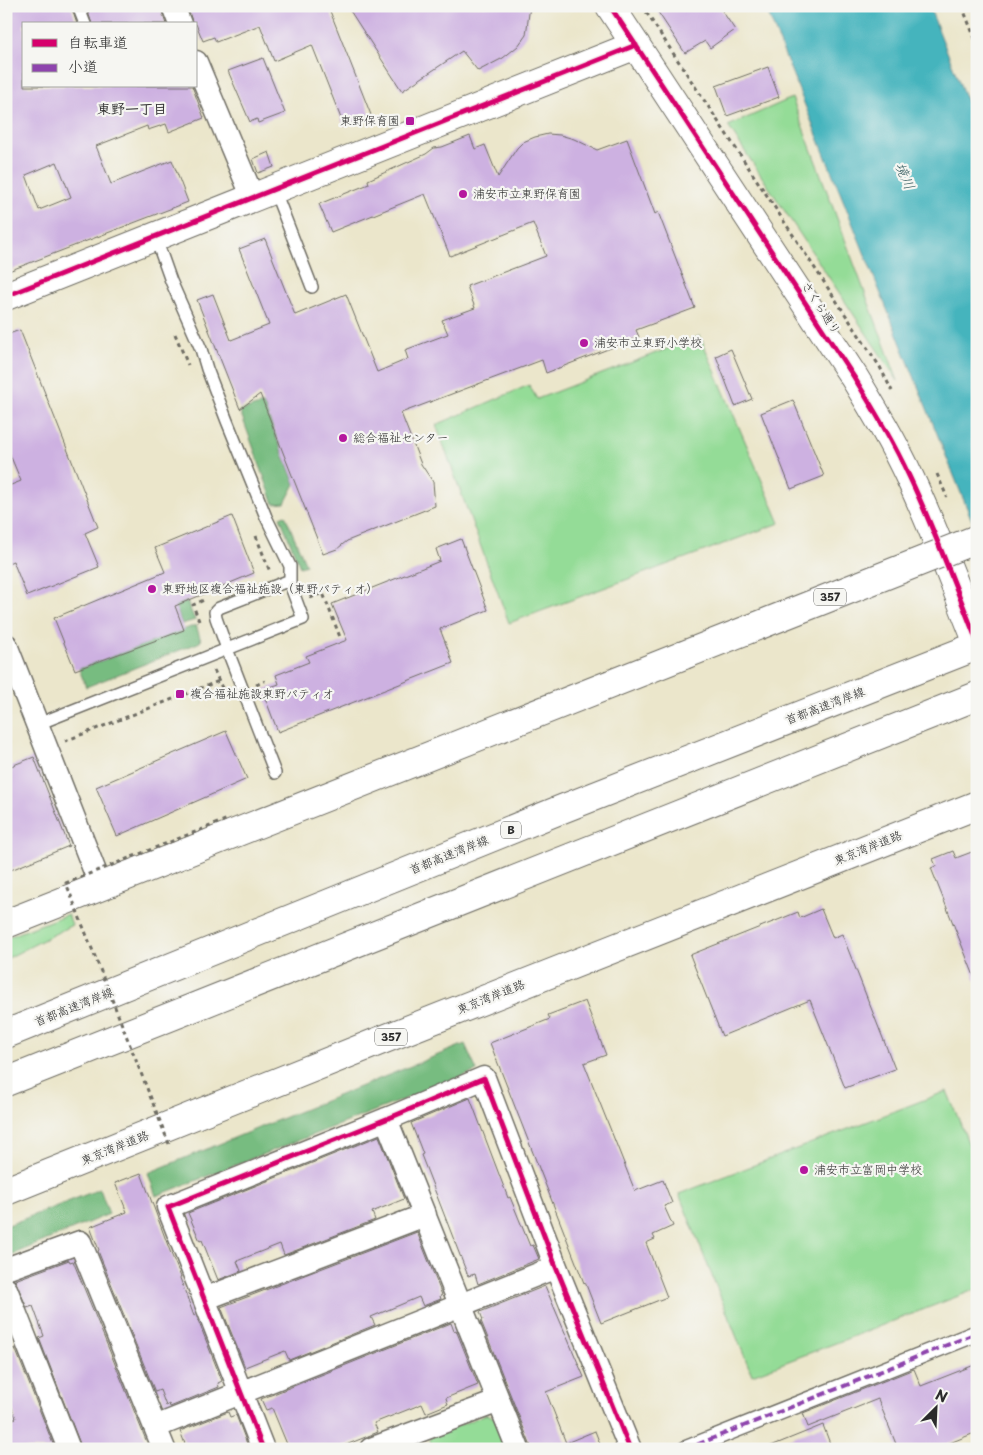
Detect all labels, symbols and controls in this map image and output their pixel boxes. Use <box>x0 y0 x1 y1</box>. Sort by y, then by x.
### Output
legend <box>22 22 198 88</box>
text: 自転車道 <box>68 30 128 53</box>
text: 小道 <box>68 54 98 77</box>
district label: 東野一丁目 <box>97 98 167 119</box>
place label: 東野保育園 <box>340 111 400 129</box>
marker: 東野保育園 <box>404 115 416 127</box>
water label: 境川 <box>890 159 921 193</box>
place label: 浦安市立東野保育園 <box>473 184 581 202</box>
marker: 浦安市立東野保育園 <box>457 188 469 200</box>
street label: さくら通り <box>798 277 846 338</box>
place label: 浦安市立東野小学校 <box>594 333 702 351</box>
marker: 浦安市立東野小学校 <box>578 337 590 349</box>
place label: 総合福祉センター <box>353 428 449 446</box>
marker: 総合福祉センター <box>337 432 349 444</box>
place label: 東野地区複合福祉施設（東野パティオ） <box>162 579 378 597</box>
marker: 東野地区複合福祉施設（東野パティオ） <box>146 583 158 595</box>
road number: 357 <box>814 588 846 606</box>
street label: 首都高速湾岸線 <box>782 682 867 729</box>
place label: 複合福祉施設東野パティオ <box>190 684 334 702</box>
marker: 複合福祉施設東野パティオ <box>174 688 186 700</box>
road number: B <box>501 822 521 838</box>
street label: 東京湾岸道路 <box>831 825 904 869</box>
street label: 首都高速湾岸線 <box>406 830 491 878</box>
street label: 東京湾岸道路 <box>454 974 527 1018</box>
street label: 首都高速湾岸線 <box>31 982 116 1030</box>
road number: 357 <box>375 1028 407 1046</box>
street label: 東京湾岸道路 <box>78 1125 151 1169</box>
place label: 浦安市立富岡中学校 <box>814 1160 922 1178</box>
marker: 浦安市立富岡中学校 <box>798 1164 810 1176</box>
north arrow <box>910 1382 960 1432</box>
text: N <box>932 1384 951 1408</box>

